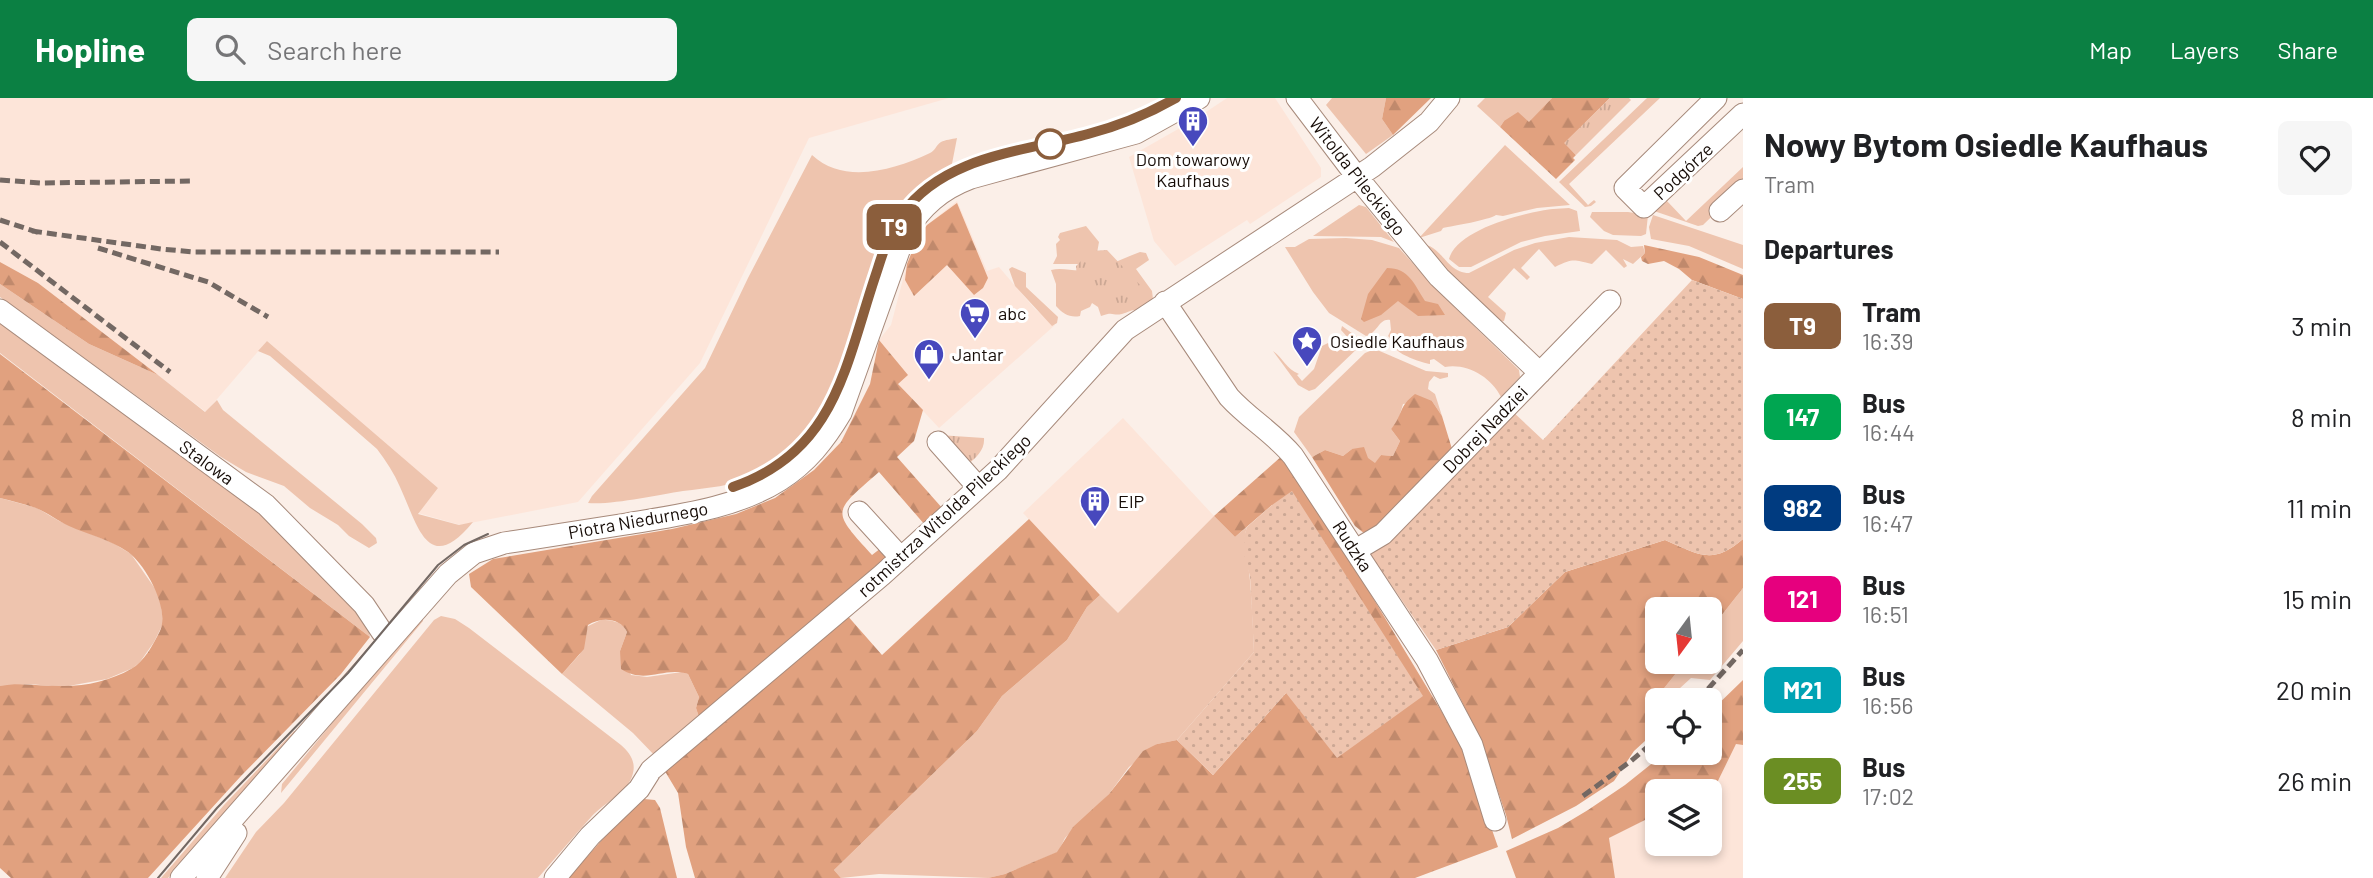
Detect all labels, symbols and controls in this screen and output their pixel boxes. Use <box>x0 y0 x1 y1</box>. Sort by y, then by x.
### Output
search box <box>187 18 677 81</box>
text: Hopline <box>35 29 145 69</box>
icon: search <box>211 30 249 68</box>
text: Search here <box>267 34 402 65</box>
text: Map <box>2089 35 2132 64</box>
text: Layers <box>2170 35 2239 64</box>
text: Share <box>2277 35 2338 64</box>
building icon: Dom towarowy Kaufhaus <box>1176 104 1210 148</box>
street label: Witolda Pileckiego <box>1305 112 1411 240</box>
button: heart <box>2278 121 2352 195</box>
text: Nowy Bytom Osiedle Kaufhaus <box>1764 124 2208 164</box>
unlabelled marker <box>1035 129 1065 159</box>
street label: Podgórze <box>1649 138 1717 204</box>
place label: Dom towarowy Kaufhaus <box>1136 148 1250 191</box>
text: Tram <box>1764 170 1815 198</box>
line badge: T9 <box>862 204 926 250</box>
text: T9 <box>881 212 907 241</box>
text: Departures <box>1764 233 1894 264</box>
supermarket icon: abc <box>958 296 992 340</box>
text: Tram <box>1862 296 1921 327</box>
place label: abc <box>998 302 1026 324</box>
text: 3 min <box>2291 310 2352 341</box>
text: T9 <box>1789 311 1816 340</box>
place icon: Osiedle Kaufhaus <box>1290 324 1324 368</box>
text: 16:39 <box>1862 327 1914 355</box>
place label: Osiedle Kaufhaus <box>1330 330 1465 352</box>
shop icon: Jantar <box>912 337 946 381</box>
place label: Jantar <box>952 343 1004 365</box>
street label: Dobrej Nadziei <box>1438 381 1532 477</box>
text: Bus <box>1862 387 1905 418</box>
text: 8 min <box>2291 401 2352 432</box>
text: 147 <box>1786 402 1819 431</box>
text: 16:44 <box>1862 418 1915 446</box>
street label: rotmistrza Witolda Pileckiego <box>853 429 1035 601</box>
street label: Stalowa <box>176 435 238 489</box>
text: Bus <box>1862 478 1905 509</box>
building icon: EIP <box>1078 484 1112 528</box>
place label: EIP <box>1118 490 1144 512</box>
text: 11 min <box>2286 492 2352 523</box>
text: 982 <box>1783 493 1822 522</box>
street label: Piotra Niedurnego <box>566 497 710 543</box>
text: 16:47 <box>1862 509 1913 537</box>
street label: Rudzka <box>1328 516 1378 576</box>
text: Bus <box>1862 569 1905 600</box>
text: 15 min <box>2282 583 2352 614</box>
text: 121 <box>1787 584 1818 613</box>
north arrow <box>1645 597 1722 674</box>
map controls <box>1645 597 1722 856</box>
text: 16:51 <box>1862 600 1909 628</box>
text: Bus <box>1862 660 1905 691</box>
text: 20 min <box>2276 674 2352 705</box>
text: M21 <box>1783 675 1822 704</box>
button: locate <box>1645 688 1722 765</box>
text: 16:56 <box>1862 691 1913 719</box>
text: Bus <box>1862 751 1905 782</box>
text: 26 min <box>2277 765 2352 796</box>
text: 255 <box>1783 766 1822 795</box>
button: layers <box>1645 779 1722 856</box>
text: 17:02 <box>1862 782 1914 810</box>

